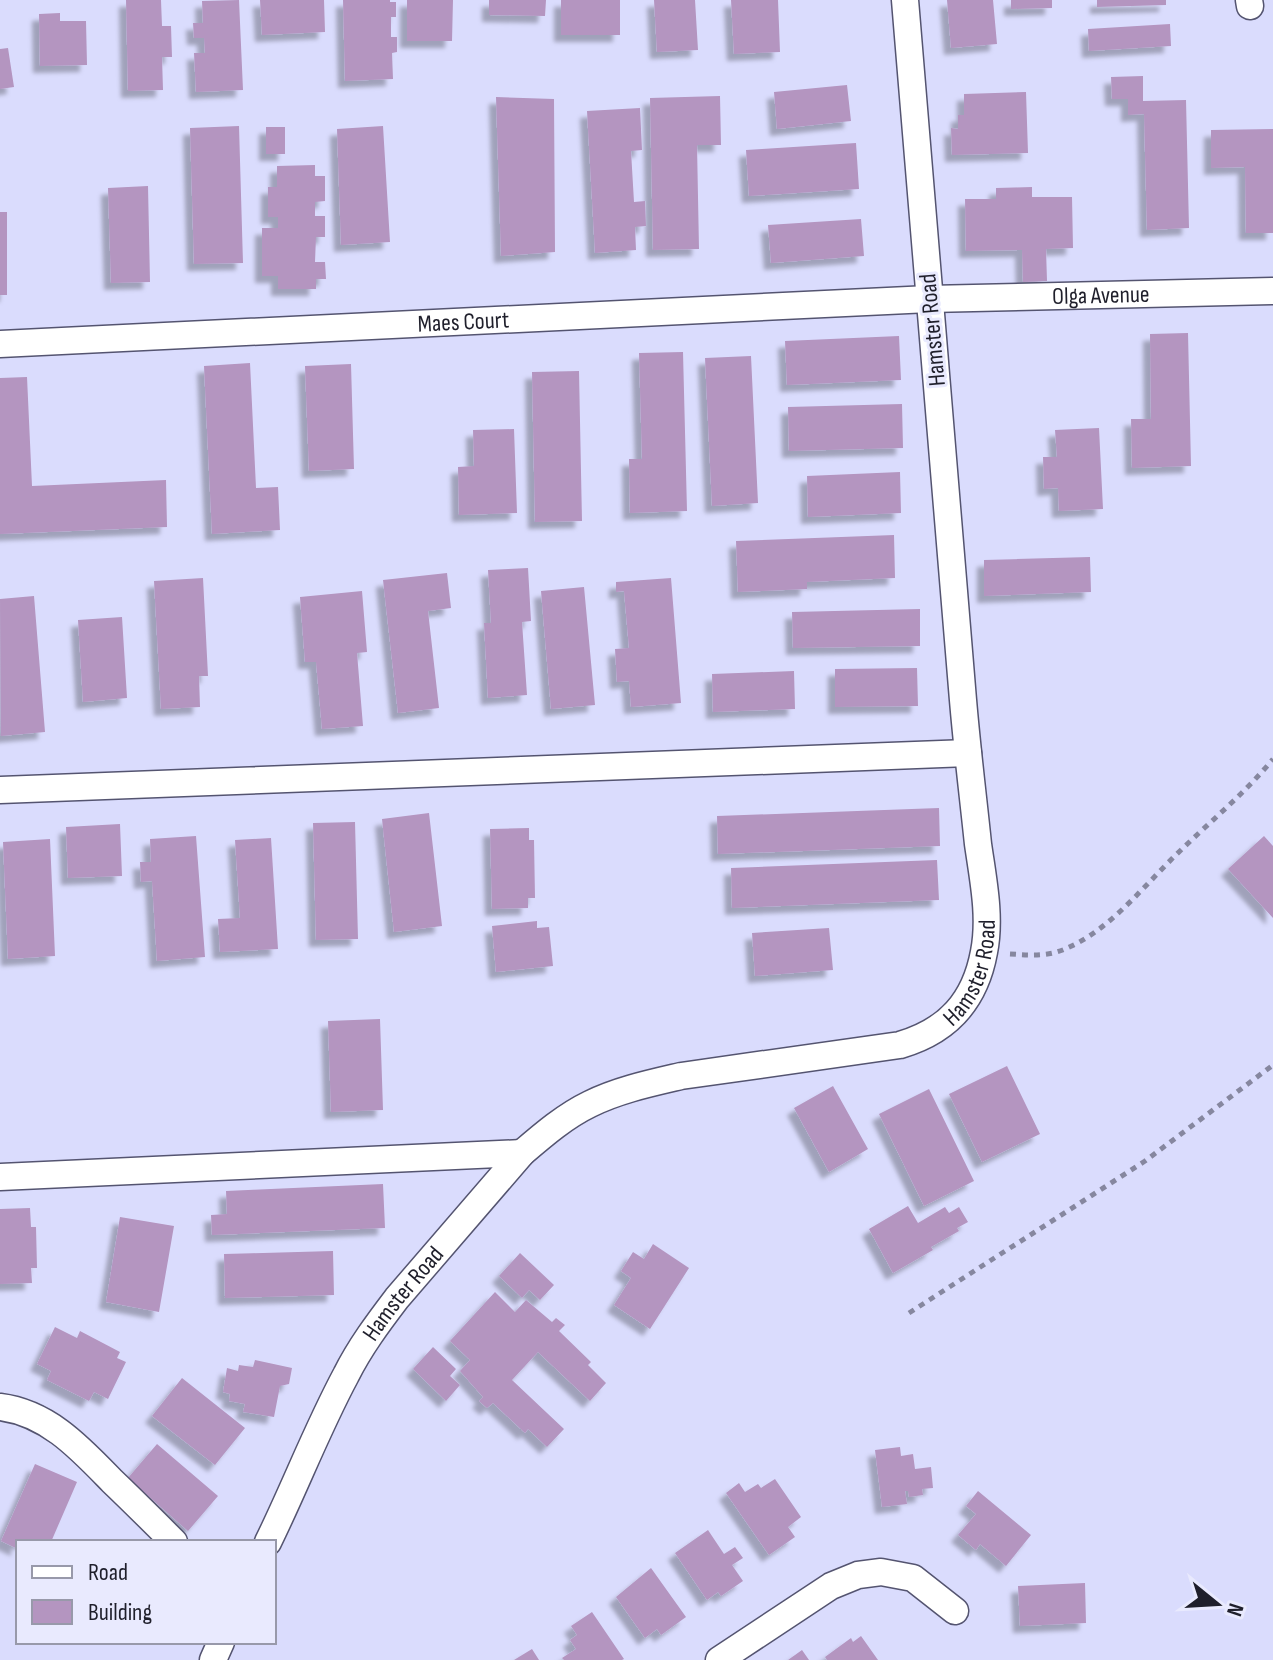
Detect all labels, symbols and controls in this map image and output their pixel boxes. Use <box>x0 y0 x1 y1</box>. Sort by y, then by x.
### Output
street label: Hamster Road <box>913 272 952 387</box>
street label: Olga Avenue <box>1052 280 1150 311</box>
street label: Maes Court <box>417 305 510 339</box>
street label: Hamster Road <box>937 919 1002 1032</box>
street label: Hamster Road <box>356 1241 450 1346</box>
legend <box>16 1540 276 1644</box>
text: Road <box>88 1558 128 1587</box>
north arrow <box>1177 1564 1257 1644</box>
text: Building <box>88 1598 152 1627</box>
text: N <box>1220 1600 1249 1619</box>

